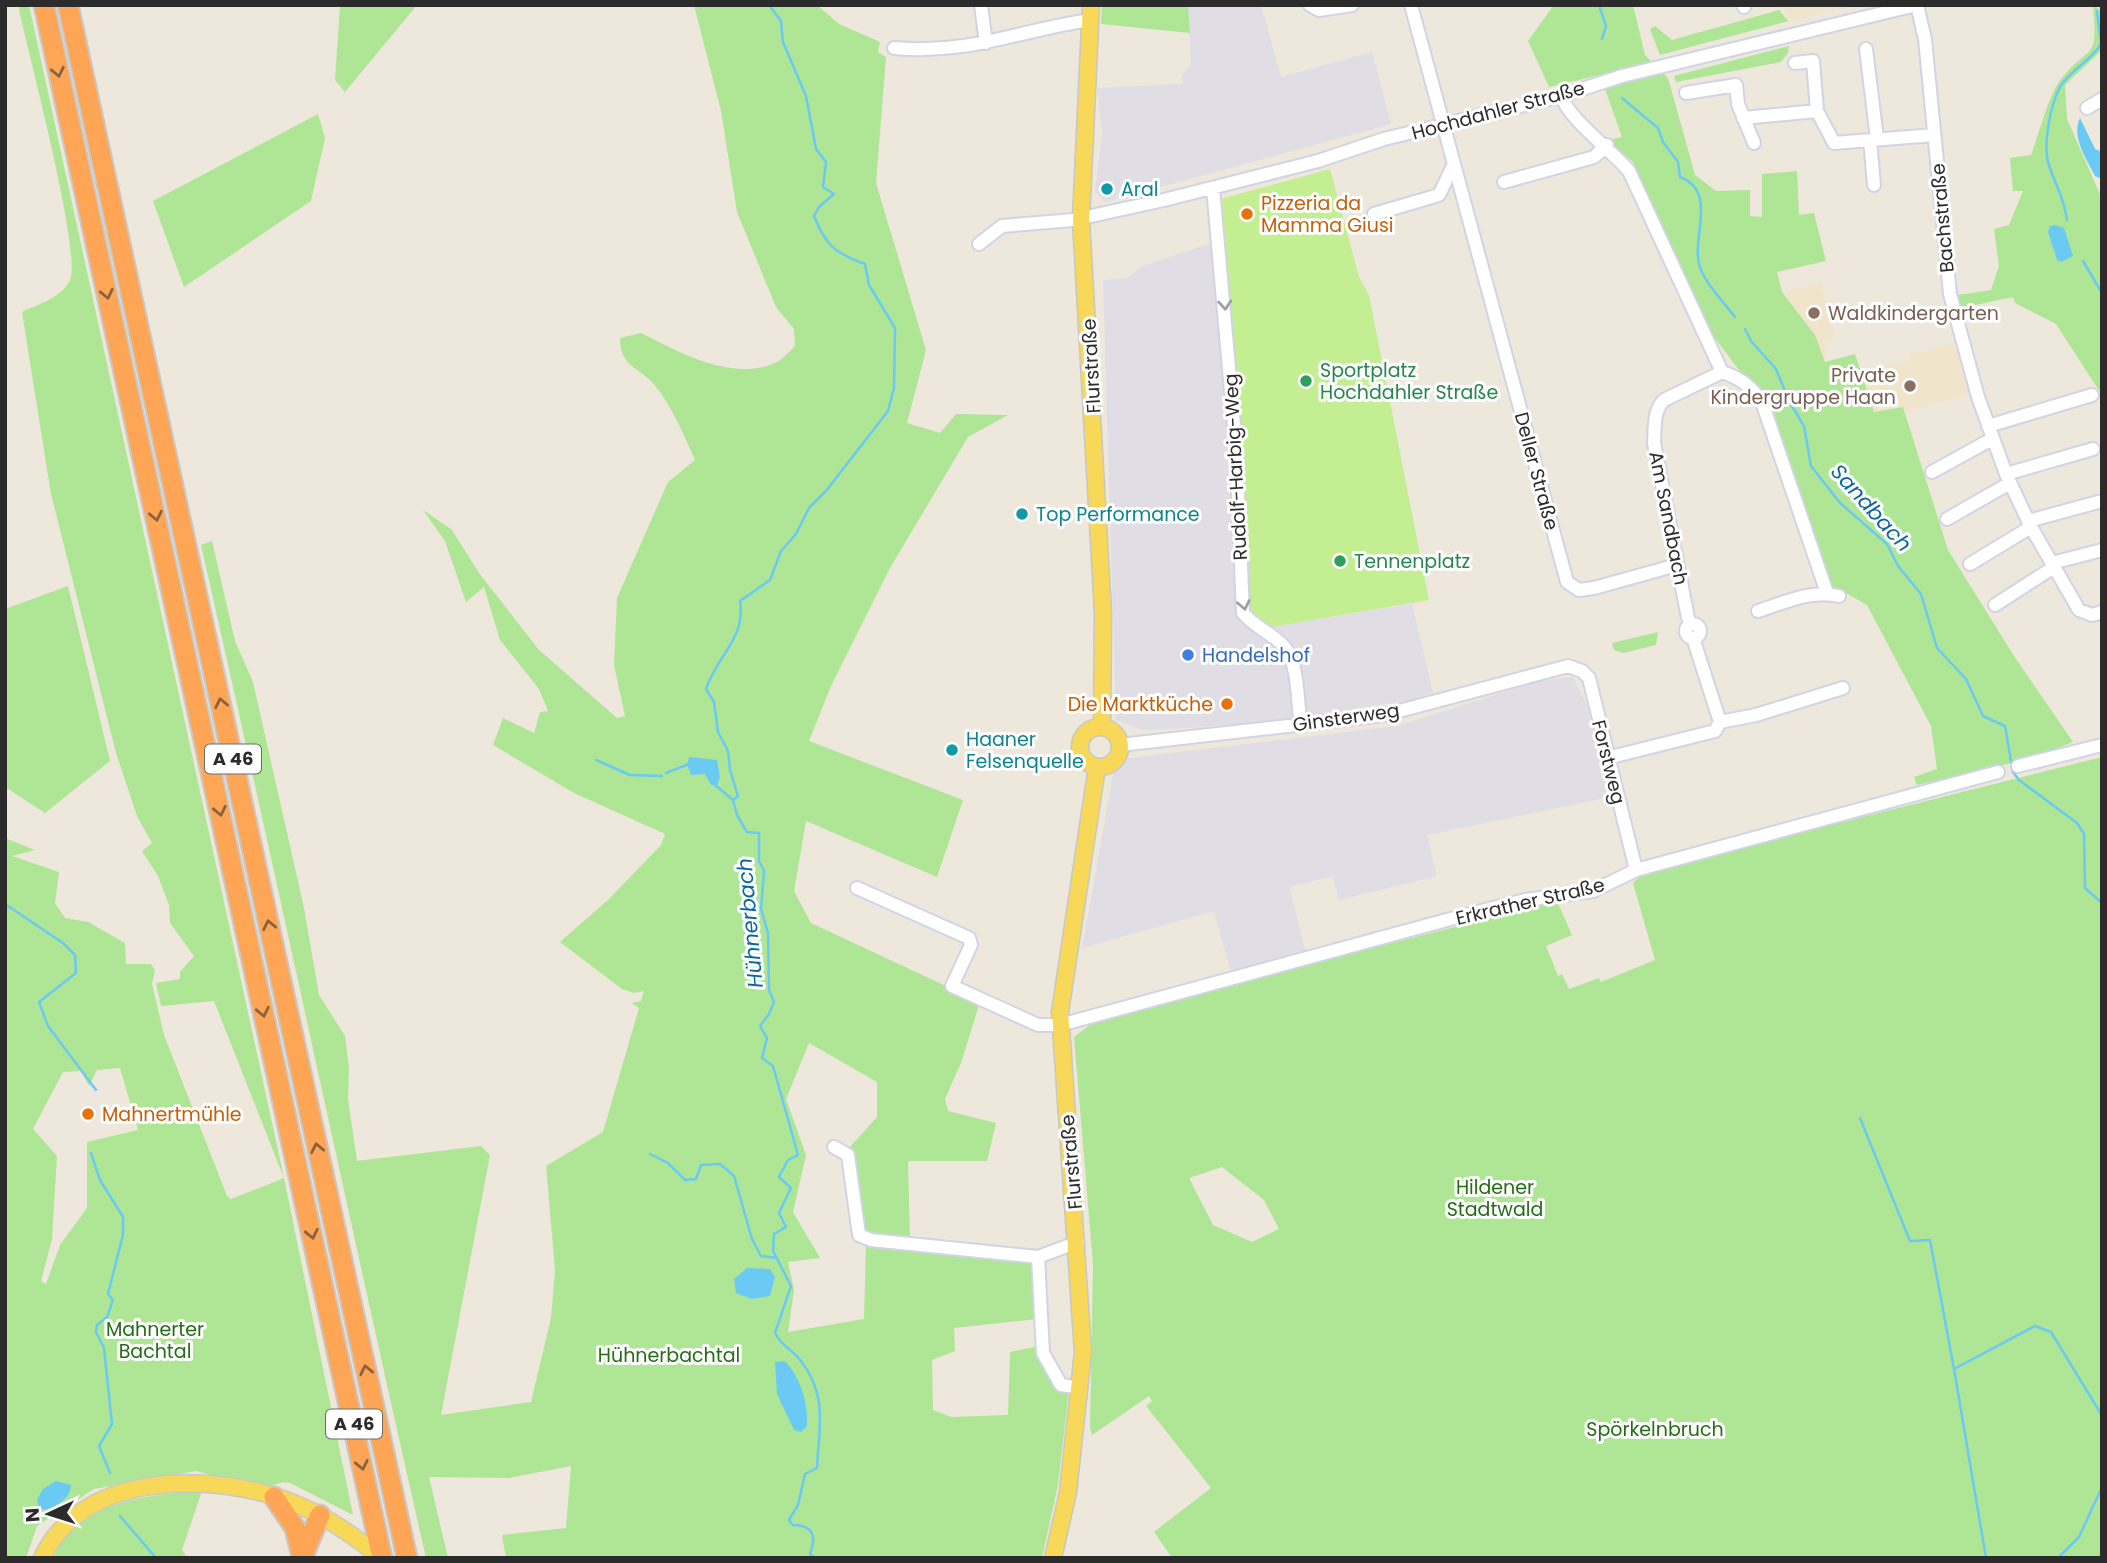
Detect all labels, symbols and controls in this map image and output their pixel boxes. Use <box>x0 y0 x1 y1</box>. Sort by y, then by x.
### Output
one-way arrow <box>50 66 65 78</box>
street label: Hochdahler Straße <box>1409 74 1588 147</box>
street label: Bachstraße <box>1924 162 1961 274</box>
place label: Aral <box>1121 176 1158 203</box>
marker: Aral <box>1099 181 1115 197</box>
place label: Pizzeria da Mamma Giusi <box>1261 190 1393 239</box>
marker: Pizzeria da Mamma Giusi <box>1239 206 1255 222</box>
one-way arrow <box>99 288 113 300</box>
one-way arrow <box>1217 300 1232 311</box>
place label: Waldkindergarten <box>1828 300 1999 327</box>
marker: Waldkindergarten <box>1806 305 1822 321</box>
street label: Flurstraße <box>1076 318 1107 414</box>
place label: Sportplatz Hochdahler Straße <box>1320 357 1498 406</box>
place label: Private Kindergruppe Haan <box>1710 362 1896 411</box>
street label: Rudolf-Harbig-Weg <box>1217 373 1254 561</box>
marker: Sportplatz Hochdahler Straße <box>1298 373 1314 389</box>
marker: Private Kindergruppe Haan <box>1902 378 1918 394</box>
street label: Deller Straße <box>1508 409 1565 533</box>
street label: Am Sandbach <box>1642 449 1695 587</box>
water label: Sandbach <box>1824 458 1918 558</box>
place label: Top Performance <box>1036 501 1200 528</box>
marker: Top Performance <box>1014 506 1030 522</box>
one-way arrow <box>147 510 162 522</box>
place label: Tennenplatz <box>1354 548 1470 575</box>
marker: Tennenplatz <box>1332 553 1348 569</box>
one-way arrow <box>1235 599 1250 611</box>
place label: Handelshof <box>1202 642 1310 669</box>
marker: Handelshof <box>1180 647 1196 663</box>
place label: Die Marktküche <box>1068 691 1213 718</box>
marker: Die Marktküche <box>1219 696 1235 712</box>
one-way arrow <box>214 697 229 709</box>
street label: Ginsterweg <box>1291 697 1401 738</box>
street label: Forstweg <box>1585 717 1632 807</box>
place label: Haaner Felsenquelle <box>966 726 1084 775</box>
marker: Haaner Felsenquelle <box>944 742 960 758</box>
road number: A 46 <box>205 744 261 774</box>
one-way arrow <box>212 804 226 816</box>
water label: Hühnerbach <box>729 857 770 989</box>
street label: Erkrather Straße <box>1453 871 1607 932</box>
one-way arrow <box>263 919 277 931</box>
one-way arrow <box>255 1006 270 1018</box>
place label: Mahnertmühle <box>102 1101 242 1128</box>
marker: Mahnertmühle <box>80 1106 96 1122</box>
street label: Flurstraße <box>1054 1113 1089 1210</box>
one-way arrow <box>311 1142 326 1154</box>
park label: Hildener Stadtwald <box>1447 1174 1543 1223</box>
one-way arrow <box>303 1228 318 1240</box>
park label: Mahnerter Bachtal <box>106 1316 204 1365</box>
park label: Hühnerbachtal <box>598 1342 740 1369</box>
one-way arrow <box>360 1364 374 1376</box>
road number: A 46 <box>326 1409 382 1438</box>
park label: Spörkelnbruch <box>1586 1416 1724 1443</box>
one-way arrow <box>354 1459 369 1471</box>
north arrow <box>14 1479 84 1549</box>
text: N <box>19 1507 47 1523</box>

